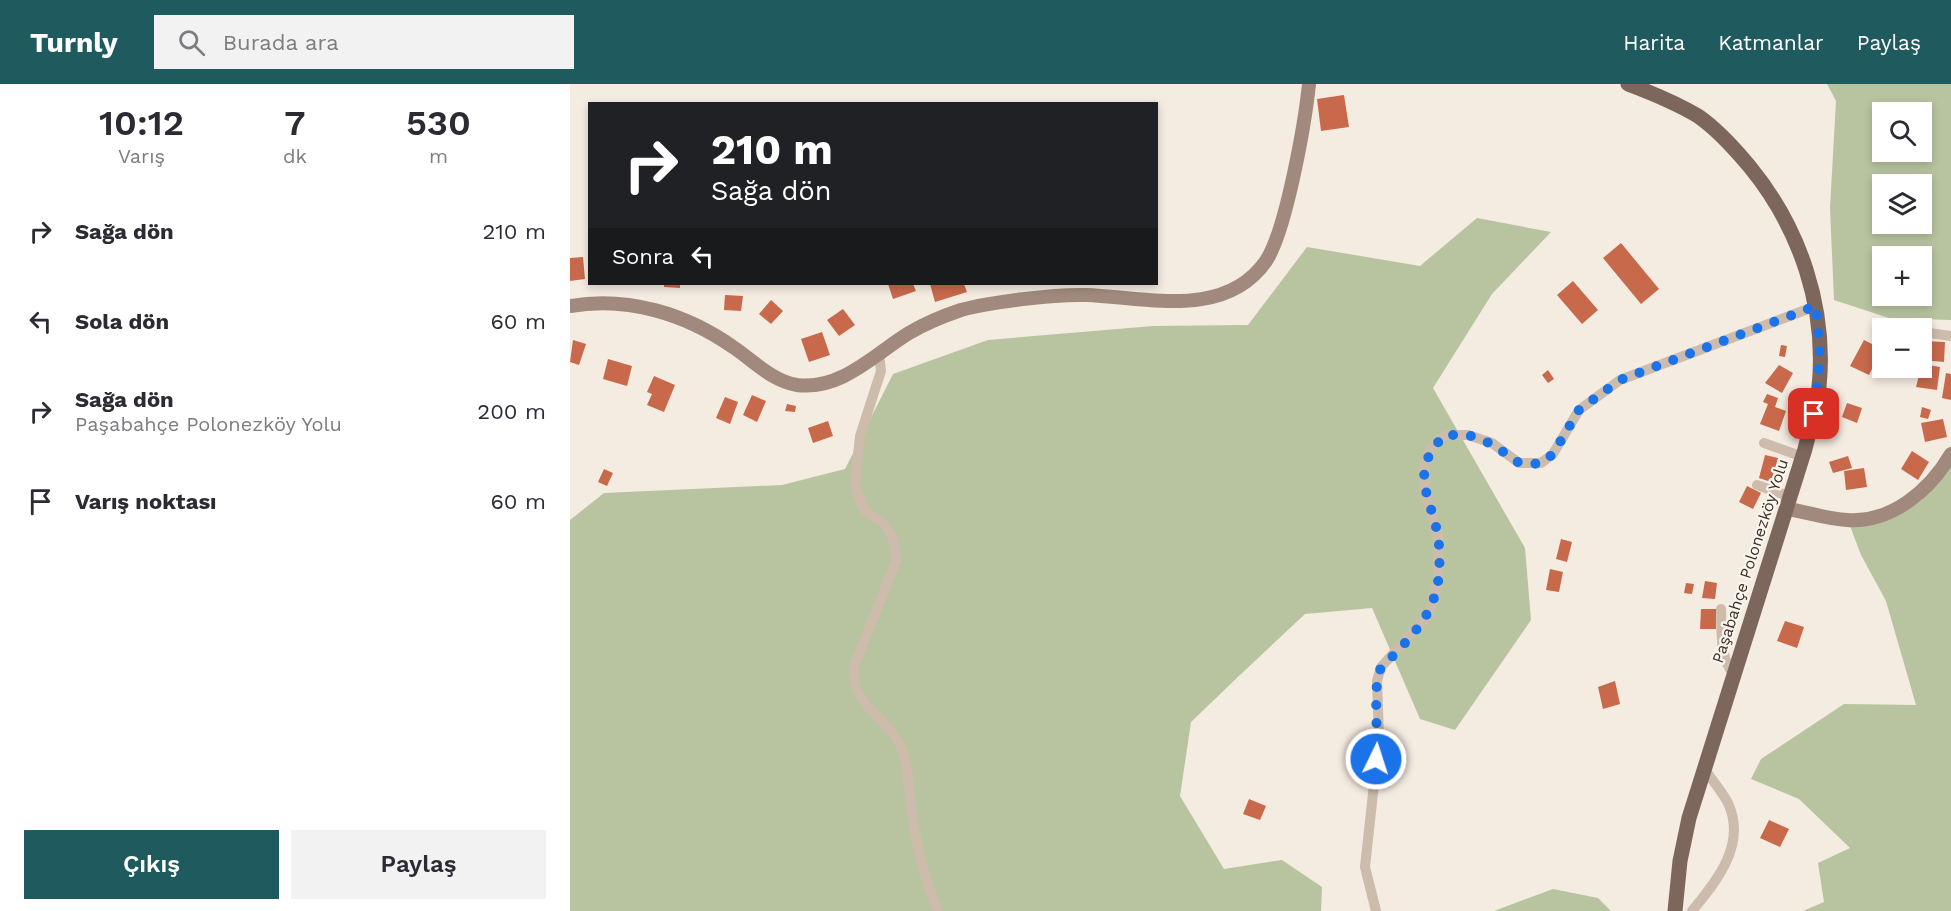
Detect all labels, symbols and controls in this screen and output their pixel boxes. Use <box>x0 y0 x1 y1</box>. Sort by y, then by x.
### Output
search box <box>154 15 574 69</box>
text: Turnly <box>30 26 118 59</box>
icon: search <box>175 26 208 59</box>
text: Burada ara <box>223 30 339 55</box>
text: Harita <box>1623 30 1685 55</box>
text: Katmanlar <box>1718 30 1824 55</box>
text: Paylaş <box>1857 30 1921 55</box>
text: 10:12 <box>99 102 184 144</box>
text: 7 <box>284 102 306 144</box>
text: 530 <box>406 102 471 144</box>
map controls <box>1872 102 1932 378</box>
button: search <box>1872 102 1932 162</box>
text: 210 m <box>711 125 833 174</box>
icon: right <box>612 126 690 204</box>
text: Varış <box>118 144 165 168</box>
text: dk <box>283 144 307 168</box>
text: m <box>429 144 448 168</box>
button: layers <box>1872 174 1932 234</box>
text: Sağa dön <box>711 175 831 207</box>
icon: right <box>24 215 57 248</box>
text: Sağa dön <box>75 219 174 244</box>
text: 210 m <box>482 219 546 244</box>
icon: left <box>686 240 719 273</box>
text: Sonra <box>612 244 674 269</box>
button: + <box>1872 246 1932 306</box>
icon: left <box>24 305 57 338</box>
text: Sola dön <box>75 309 169 334</box>
text: 60 m <box>490 309 546 334</box>
button: − <box>1872 318 1932 378</box>
text: Sağa dön <box>75 387 174 412</box>
pin <box>1788 388 1839 439</box>
icon: right <box>24 395 57 428</box>
icon: arrive <box>1797 397 1830 430</box>
text: 200 m <box>477 399 546 424</box>
text: Paşabahçe Polonezköy Yolu <box>75 412 342 436</box>
street label: Paşabahçe Polonezköy Yolu <box>1708 457 1792 665</box>
icon: arrive <box>24 485 57 518</box>
text: Varış noktası <box>75 489 217 514</box>
text: 60 m <box>490 489 546 514</box>
position arrow <box>1344 727 1408 791</box>
button: Çıkış <box>24 830 279 899</box>
button: Paylaş <box>291 830 546 899</box>

